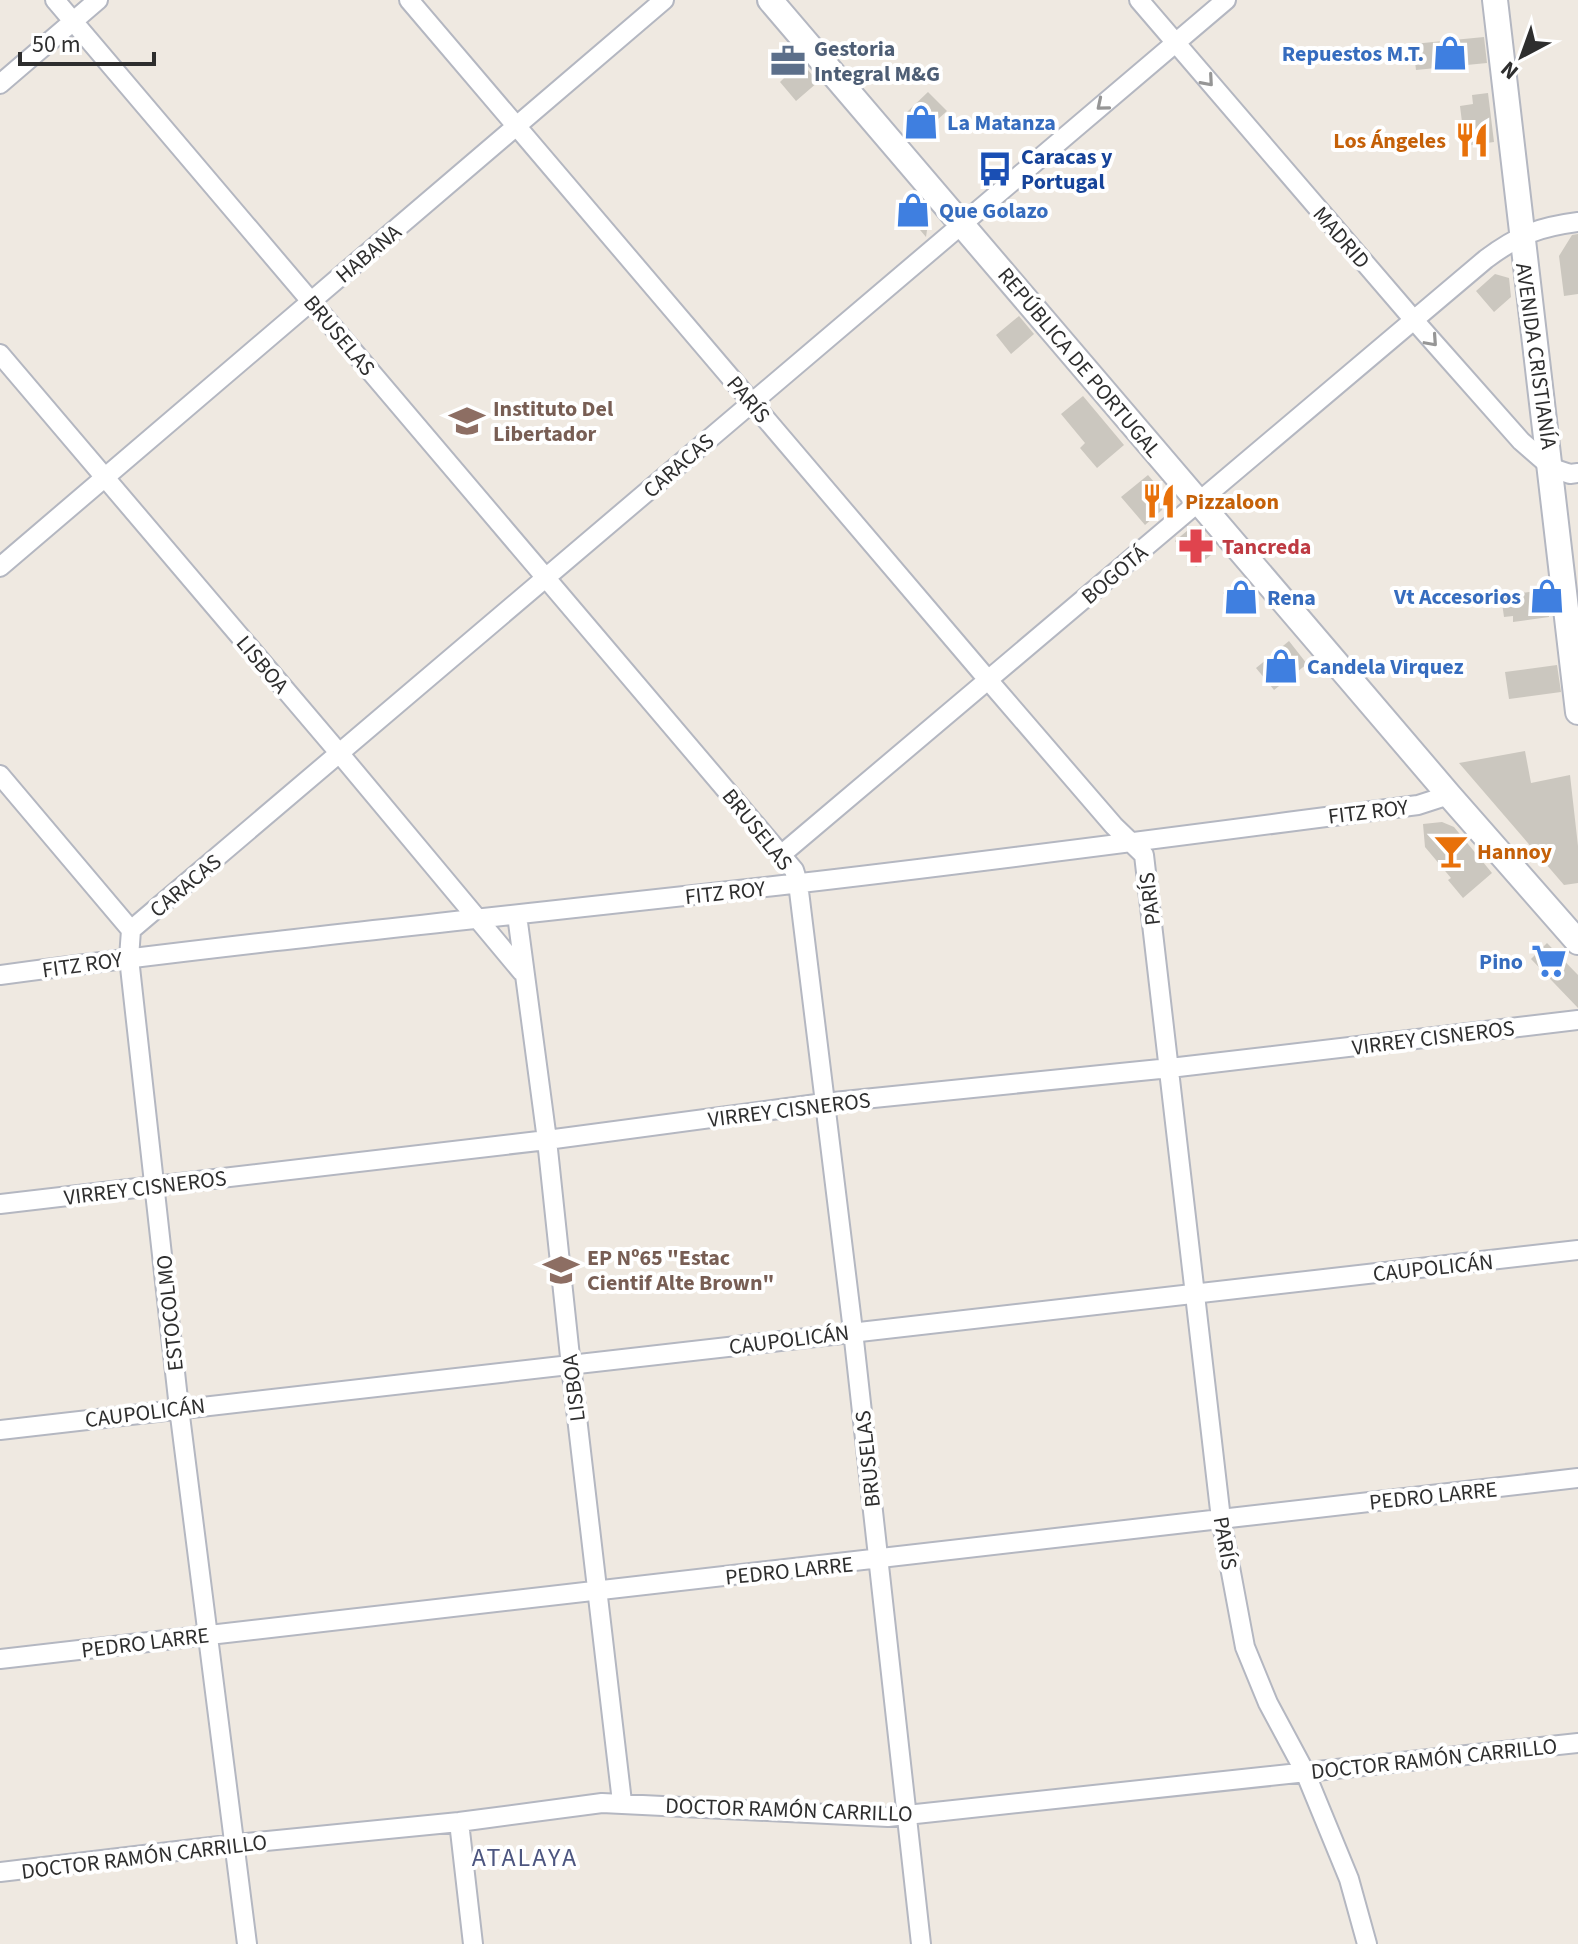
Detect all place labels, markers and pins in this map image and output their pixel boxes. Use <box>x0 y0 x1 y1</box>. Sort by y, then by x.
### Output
place label: Gestoria Integral M&G <box>814 33 940 90</box>
shop icon: Repuestos M.T. <box>1431 34 1469 72</box>
place label: Repuestos M.T. <box>1282 38 1424 70</box>
office icon: Gestoria Integral M&G <box>769 42 807 80</box>
shop icon: La Matanza <box>902 103 940 141</box>
place label: La Matanza <box>947 107 1056 139</box>
restaurant icon: Los Ángeles <box>1453 121 1491 159</box>
place label: Los Ángeles <box>1333 125 1446 157</box>
place label: Caracas y Portugal <box>1021 141 1113 198</box>
bus stop icon: Caracas y Portugal <box>976 150 1014 188</box>
shop icon: Que Golazo <box>894 191 932 229</box>
place label: Que Golazo <box>939 195 1049 227</box>
place label: Instituto Del Libertador <box>493 393 614 450</box>
school or university icon: Instituto Del Libertador <box>448 402 486 440</box>
restaurant icon: Pizzaloon <box>1140 482 1178 520</box>
place label: Pizzaloon <box>1185 486 1279 518</box>
pharmacy icon: Tancreda <box>1177 527 1215 565</box>
place label: Tancreda <box>1222 531 1311 563</box>
shop icon: Vt Accesorios <box>1528 577 1566 615</box>
shop icon: Rena <box>1222 578 1260 616</box>
place label: Vt Accesorios <box>1393 581 1521 613</box>
place label: Rena <box>1267 582 1316 614</box>
shop icon: Candela Virquez <box>1262 647 1300 685</box>
place label: Candela Virquez <box>1307 651 1464 683</box>
bar icon: Hannoy <box>1432 832 1470 870</box>
place label: Hannoy <box>1477 836 1553 868</box>
supermarket icon: Pino <box>1530 942 1568 980</box>
place label: Pino <box>1479 946 1523 978</box>
place label: EP Nº65 "Estac Cientif Alte Brown" <box>587 1242 774 1299</box>
school or university icon: EP Nº65 "Estac Cientif Alte Brown" <box>542 1251 580 1289</box>

